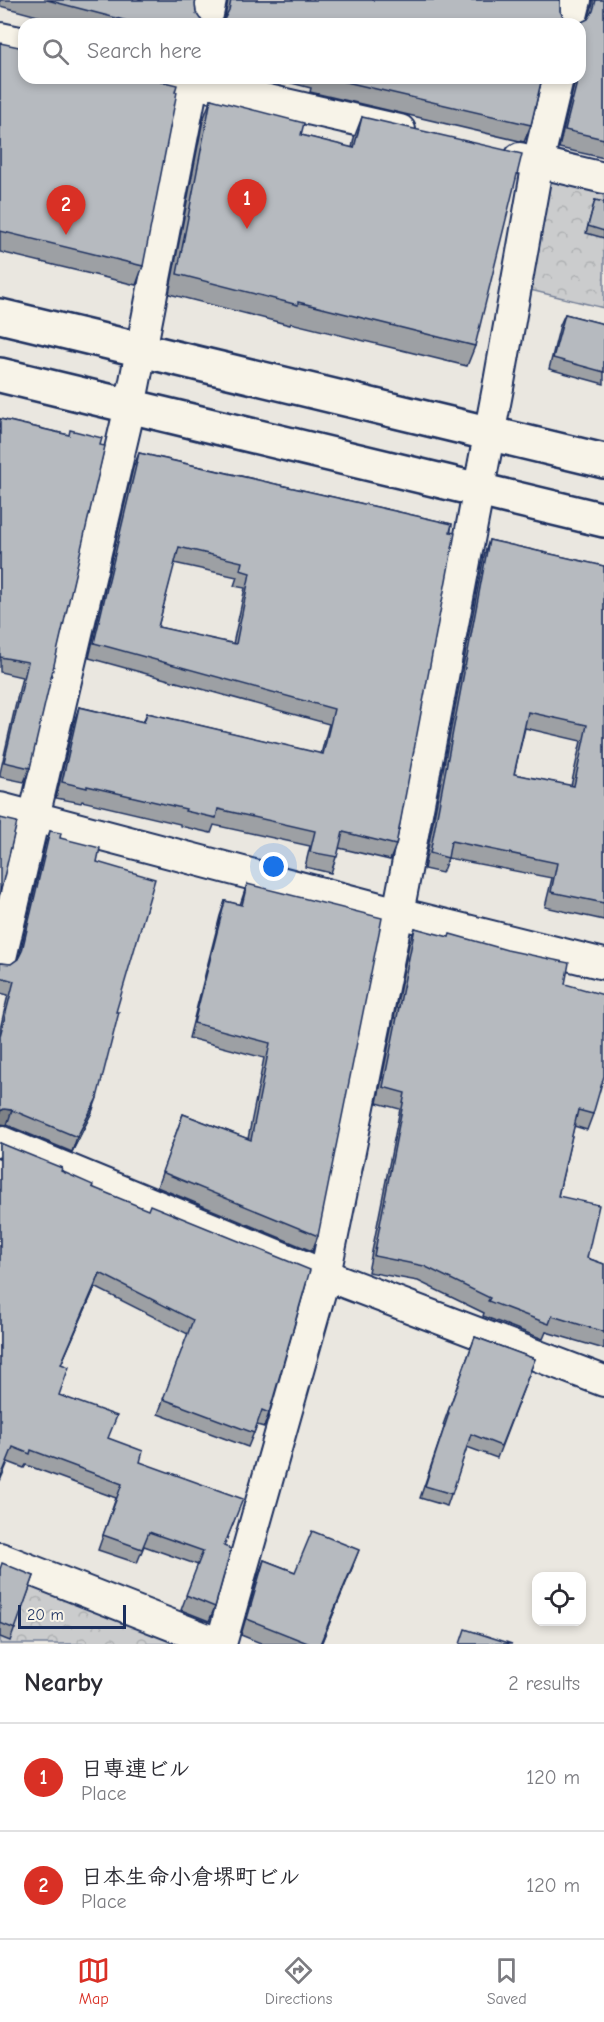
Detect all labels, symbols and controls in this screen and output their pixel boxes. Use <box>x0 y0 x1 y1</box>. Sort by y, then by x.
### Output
search box <box>18 18 586 84</box>
icon: search <box>39 35 72 68</box>
text: Search here <box>87 38 202 64</box>
pin: 1 <box>228 180 266 229</box>
pin: 2 <box>46 186 86 235</box>
your location <box>259 852 288 881</box>
map controls <box>532 1572 586 1626</box>
button: locate <box>532 1572 586 1626</box>
scale bar <box>18 1602 126 1630</box>
text: 20 m <box>27 1606 64 1624</box>
text: Nearby <box>24 1668 103 1698</box>
text: 2 results <box>508 1672 580 1695</box>
text: 日専連ビル <box>81 1756 191 1782</box>
text: 1 <box>40 1766 47 1789</box>
text: 120 m <box>526 1766 580 1789</box>
text: Place <box>81 1782 127 1805</box>
text: 日本生命小倉堺町ビル <box>81 1864 301 1890</box>
text: 2 <box>39 1874 48 1897</box>
text: 120 m <box>526 1874 580 1897</box>
text: Place <box>81 1890 127 1913</box>
tab: Map <box>77 1954 110 2008</box>
tab: Directions <box>265 1954 332 2008</box>
tab: Saved <box>487 1954 527 2008</box>

